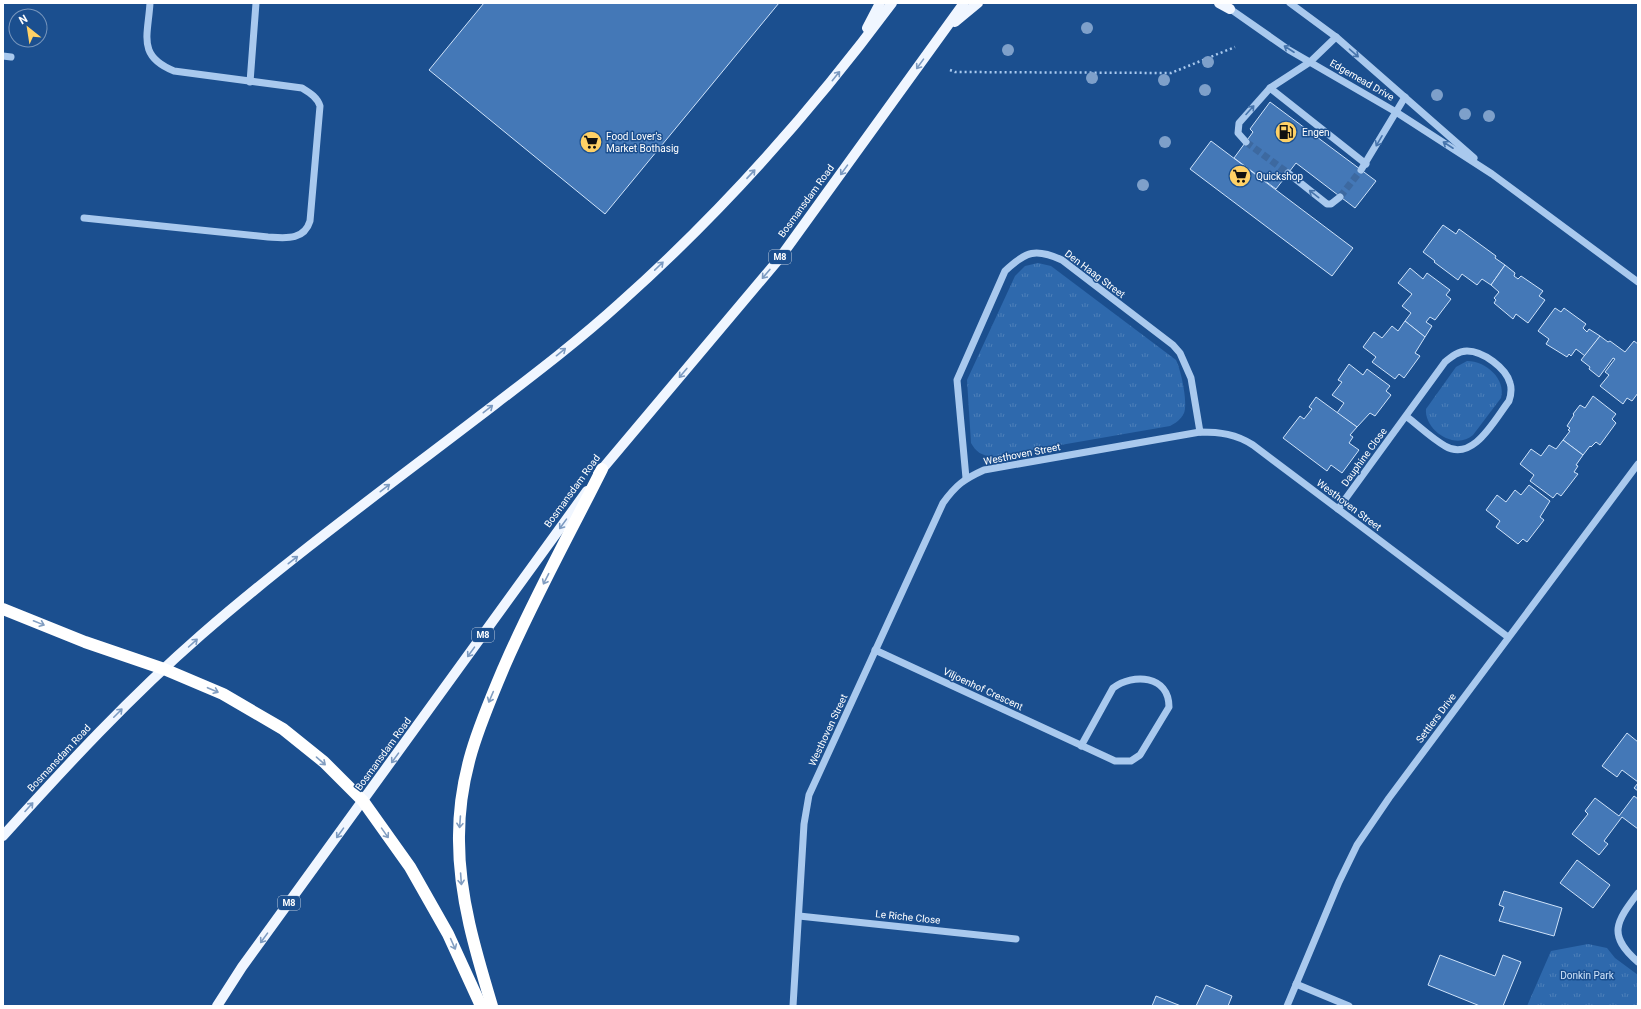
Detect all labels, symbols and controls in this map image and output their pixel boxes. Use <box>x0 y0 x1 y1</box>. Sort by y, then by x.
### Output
north arrow <box>8 8 48 48</box>
text: N <box>17 12 30 27</box>
one-way arrow <box>1283 45 1294 53</box>
one-way arrow <box>1349 48 1359 57</box>
street label: Edgemead Drive <box>1328 57 1396 103</box>
one-way arrow <box>916 59 924 70</box>
one-way arrow <box>831 71 840 81</box>
one-way arrow <box>1246 105 1255 116</box>
fuel station icon: Engen <box>1273 119 1299 145</box>
place label: Engen <box>1302 127 1330 138</box>
supermarket icon: Food Lover's Market Bothasig <box>578 129 604 155</box>
place label: Food Lover's Market Bothasig <box>606 131 679 154</box>
one-way arrow <box>1374 135 1382 147</box>
one-way arrow <box>1442 141 1453 149</box>
street label: Bosmansdam Road <box>776 162 836 240</box>
supermarket icon: Quickshop <box>1227 163 1253 189</box>
one-way arrow <box>840 164 848 175</box>
one-way arrow <box>746 169 756 179</box>
place label: Quickshop <box>1256 171 1303 182</box>
one-way arrow <box>1308 189 1319 198</box>
street label: Den Haag Street <box>1063 248 1127 300</box>
road number: M8 <box>769 250 791 264</box>
one-way arrow <box>654 261 664 271</box>
one-way arrow <box>762 269 771 279</box>
one-way arrow <box>556 347 566 356</box>
one-way arrow <box>678 368 687 379</box>
one-way arrow <box>483 405 494 413</box>
street label: Dauphine Close <box>1339 426 1389 488</box>
street label: Westhoven Street <box>983 441 1061 467</box>
street label: Bosmansdam Road <box>542 452 602 530</box>
street label: Westhoven Street <box>1315 477 1383 533</box>
one-way arrow <box>380 484 391 493</box>
one-way arrow <box>559 518 567 529</box>
one-way arrow <box>288 556 299 565</box>
one-way arrow <box>542 573 549 585</box>
one-way arrow <box>33 620 45 628</box>
road number: M8 <box>472 628 494 642</box>
one-way arrow <box>188 638 198 648</box>
one-way arrow <box>467 647 475 658</box>
street label: Viljoenhof Crescent <box>941 666 1025 712</box>
one-way arrow <box>206 687 218 694</box>
one-way arrow <box>487 690 494 702</box>
street label: Settlers Drive <box>1414 691 1458 745</box>
street label: Westhoven Street <box>807 692 849 768</box>
one-way arrow <box>113 708 123 718</box>
street label: Bosmansdam Road <box>353 715 413 793</box>
street label: Bosmansdam Road <box>25 722 93 794</box>
one-way arrow <box>391 752 399 763</box>
one-way arrow <box>316 756 327 765</box>
one-way arrow <box>25 802 34 813</box>
one-way arrow <box>456 815 463 828</box>
one-way arrow <box>336 827 345 838</box>
one-way arrow <box>381 828 390 839</box>
one-way arrow <box>458 872 465 885</box>
road number: M8 <box>278 896 300 910</box>
street label: Le Riche Close <box>875 908 941 926</box>
one-way arrow <box>260 932 268 943</box>
one-way arrow <box>450 938 457 950</box>
park label: Donkin Park <box>1560 970 1615 981</box>

